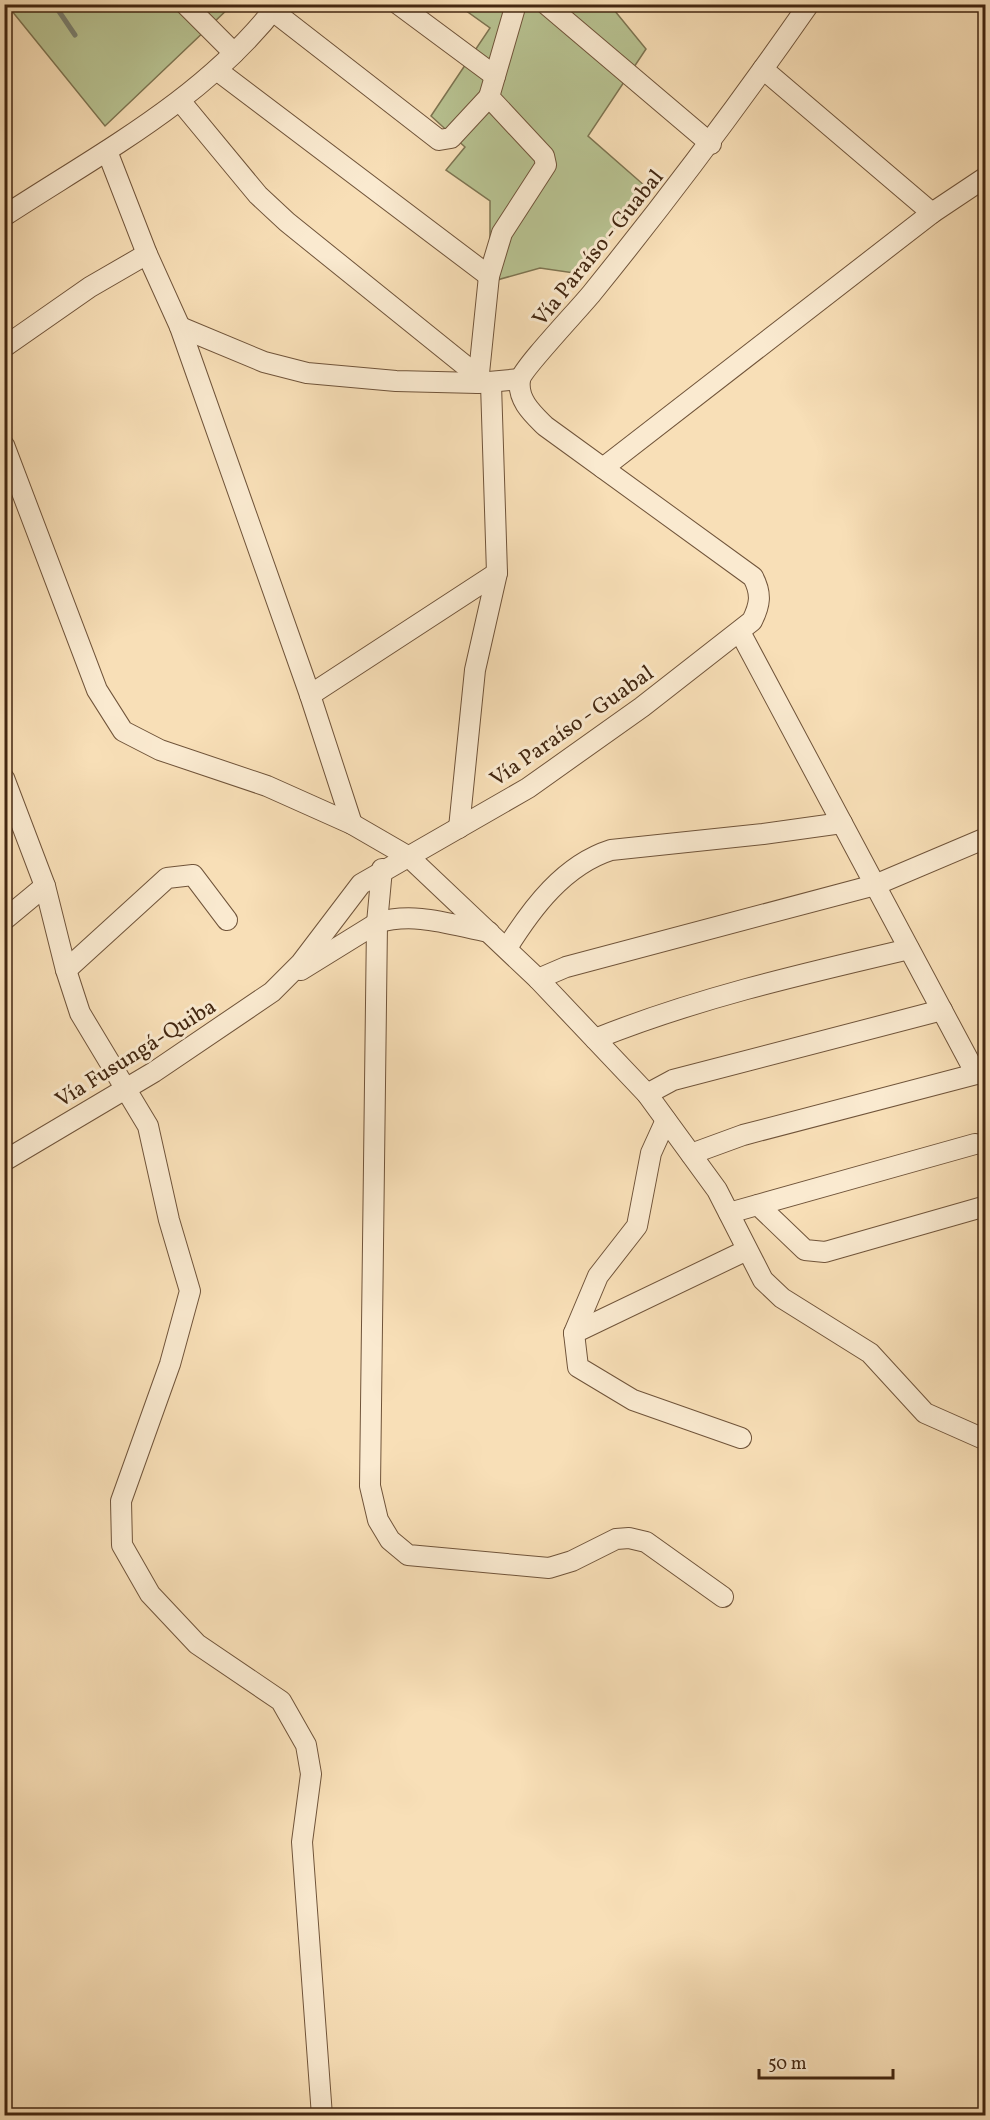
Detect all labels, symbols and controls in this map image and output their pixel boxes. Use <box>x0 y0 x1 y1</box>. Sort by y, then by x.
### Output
street label: Vía Paraíso - Guabal <box>526 164 672 334</box>
street label: Vía Paraíso - Guabal <box>484 659 661 795</box>
street label: Vía Fusungá-Quiba <box>50 992 223 1116</box>
scale bar <box>759 2042 892 2080</box>
text: 50 m <box>768 2052 807 2077</box>

